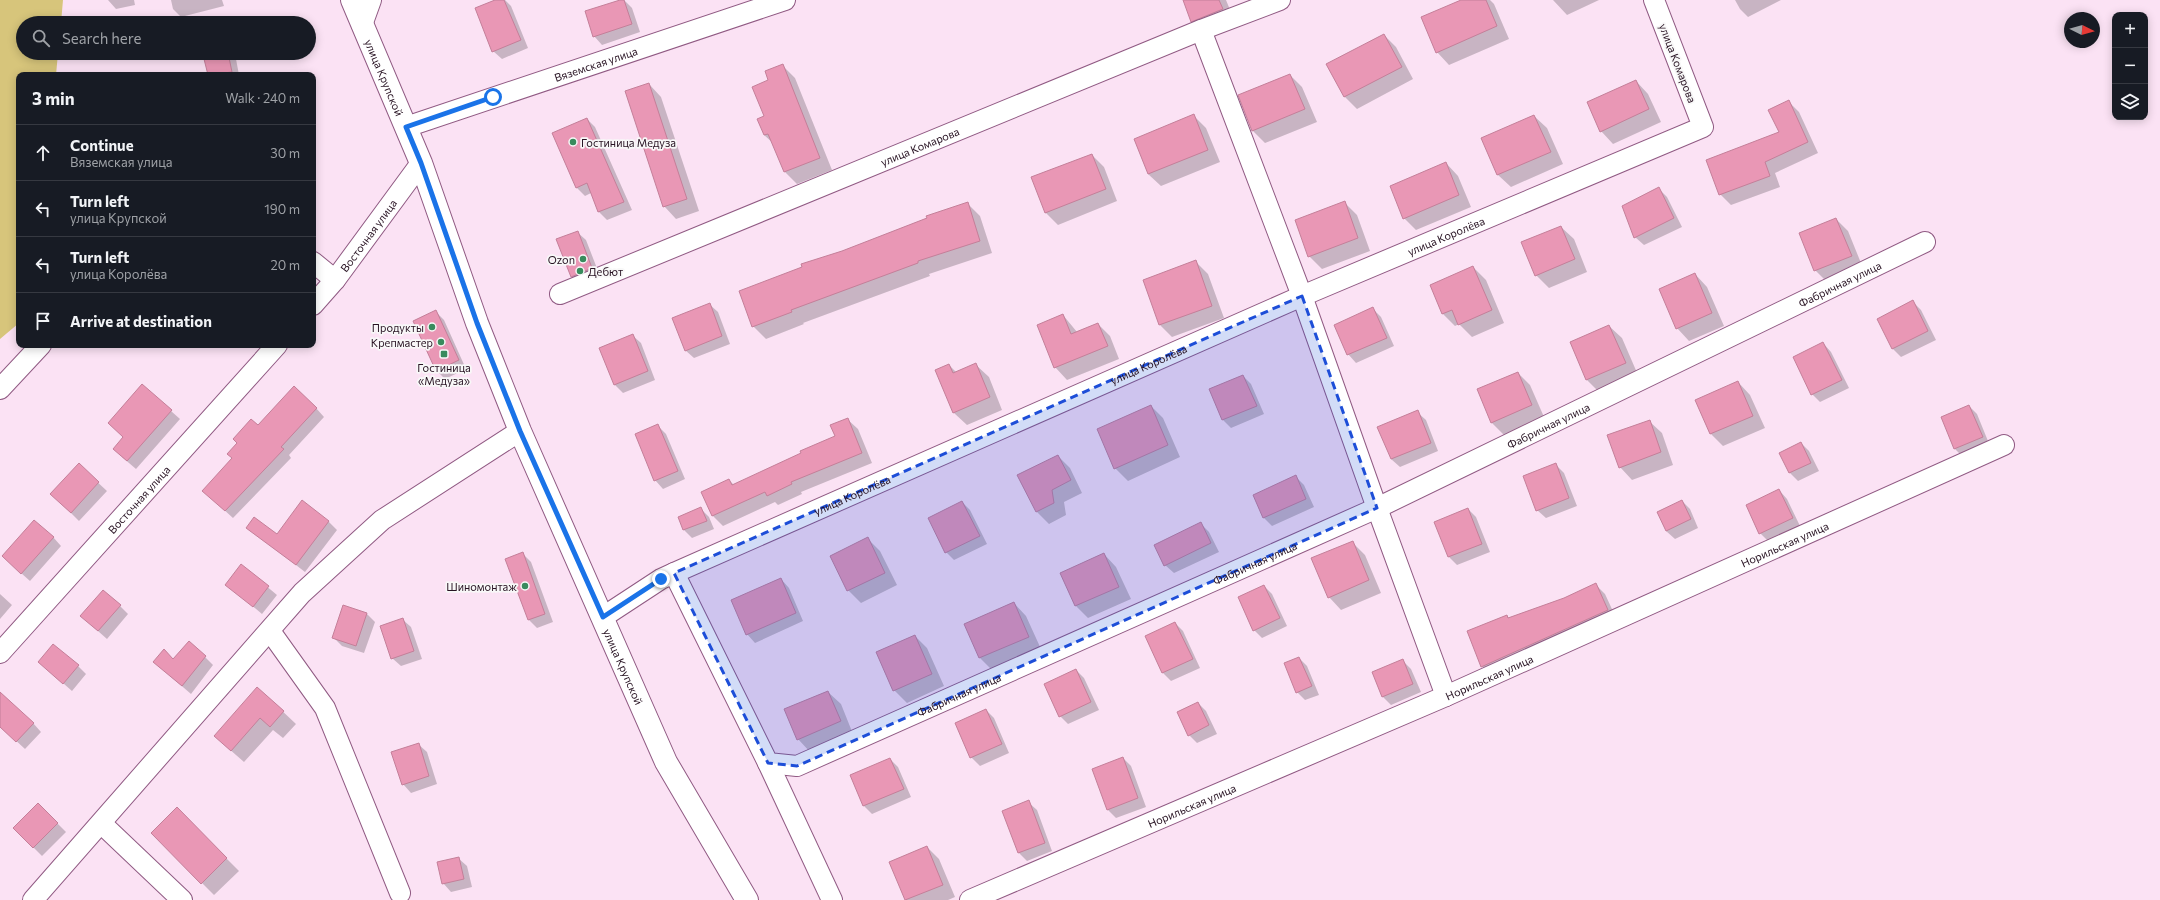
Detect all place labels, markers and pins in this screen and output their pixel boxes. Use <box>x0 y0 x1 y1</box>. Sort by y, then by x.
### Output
place label: Гостиница Медуза <box>581 136 676 149</box>
marker: Гостиница Медуза <box>568 137 578 147</box>
place label: Ozon <box>548 253 575 266</box>
marker: Ozon <box>578 254 588 264</box>
place label: Дебют <box>588 265 623 278</box>
marker: Дебют <box>575 266 585 276</box>
place label: Продукты <box>372 321 424 334</box>
marker: Продукты <box>427 322 437 332</box>
place label: Крепмастер <box>371 336 433 349</box>
marker: Крепмастер <box>436 337 446 347</box>
marker: Гостиница «Медуза» <box>439 349 449 359</box>
place label: Гостиница «Медуза» <box>417 361 471 387</box>
place label: Шиномонтаж <box>446 580 517 593</box>
marker: Шиномонтаж <box>520 581 530 591</box>

